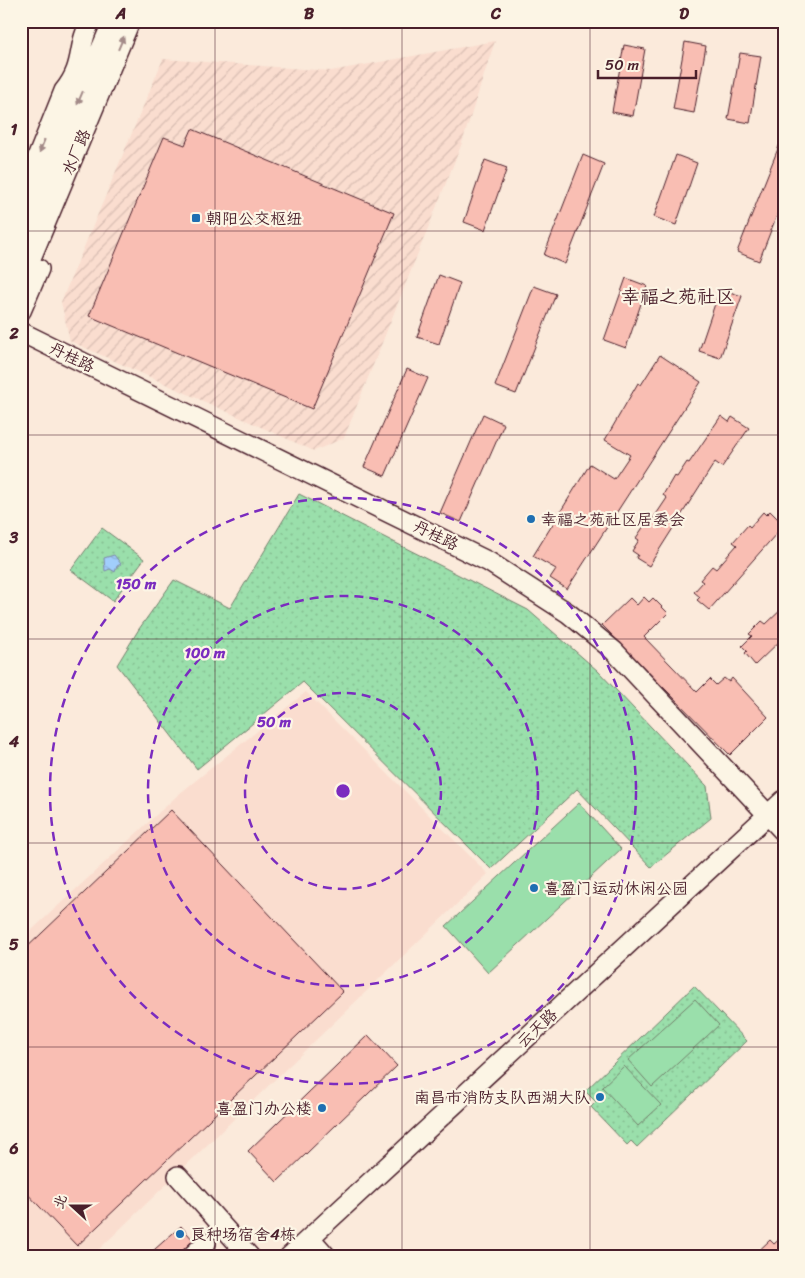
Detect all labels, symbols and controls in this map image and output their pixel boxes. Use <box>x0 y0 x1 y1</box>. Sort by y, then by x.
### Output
text: A <box>115 0 126 28</box>
text: B <box>304 0 315 28</box>
text: C <box>490 0 502 28</box>
text: D <box>679 0 689 28</box>
one-way arrow <box>118 36 126 50</box>
scale bar <box>598 48 695 80</box>
text: 50 m <box>605 52 640 78</box>
one-way arrow <box>75 91 83 105</box>
text: 1 <box>11 115 18 144</box>
street label: 水厂路 <box>53 124 99 180</box>
one-way arrow <box>38 139 46 154</box>
place label: 朝阳公交枢纽 <box>206 204 302 233</box>
marker: 朝阳公交枢纽 <box>190 212 202 224</box>
district label: 幸福之苑社区 <box>621 280 735 313</box>
text: 2 <box>8 319 19 348</box>
street label: 丹桂路 <box>44 333 100 381</box>
place label: 幸福之苑社区居委会 <box>541 505 685 534</box>
street label: 丹桂路 <box>408 511 464 559</box>
marker: 幸福之苑社区居委会 <box>525 513 537 525</box>
text: 3 <box>9 523 19 552</box>
text: 150 m <box>116 571 157 597</box>
text: 100 m <box>185 640 226 666</box>
text: 50 m <box>257 709 292 735</box>
text: 4 <box>8 727 19 756</box>
centre of rings <box>334 782 352 800</box>
place label: 喜盈门运动休闲公园 <box>544 874 688 903</box>
marker: 喜盈门运动休闲公园 <box>528 882 540 894</box>
text: 5 <box>9 930 19 959</box>
street label: 云天路 <box>510 1001 564 1055</box>
place label: 南昌市消防支队西湖大队 <box>414 1083 590 1112</box>
marker: 南昌市消防支队西湖大队 <box>594 1091 606 1103</box>
place label: 喜盈门办公楼 <box>216 1094 312 1123</box>
marker: 喜盈门办公楼 <box>316 1102 328 1114</box>
text: 6 <box>8 1134 19 1163</box>
north arrow <box>48 1180 98 1230</box>
text: 北 <box>46 1191 75 1213</box>
place label: 良种场宿舍4栋 <box>190 1220 296 1249</box>
marker: 良种场宿舍4栋 <box>174 1228 186 1240</box>

